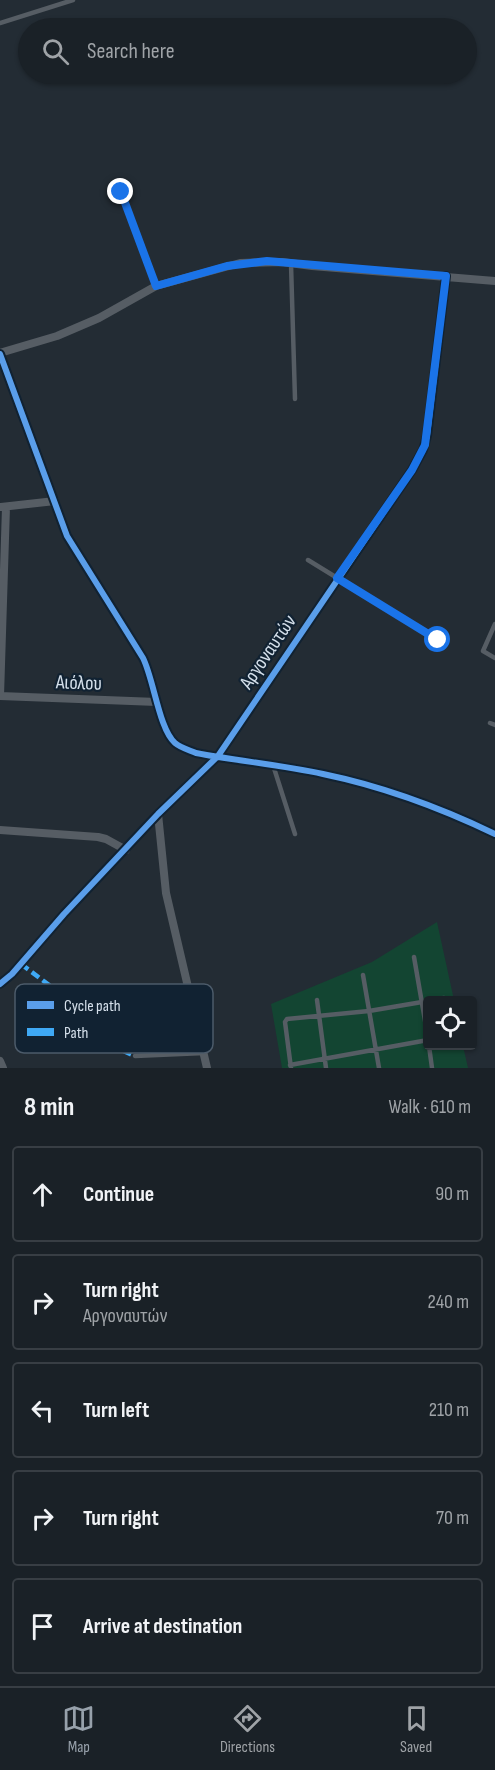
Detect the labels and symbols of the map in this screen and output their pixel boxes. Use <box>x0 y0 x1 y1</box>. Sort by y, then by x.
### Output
route end <box>107 178 133 204</box>
street label: Αργοναυτών <box>234 610 302 694</box>
route start <box>424 626 450 652</box>
street label: Αιόλου <box>55 670 102 696</box>
legend <box>15 984 213 1053</box>
text: Cycle path <box>64 997 121 1016</box>
text: Path <box>64 1024 88 1043</box>

